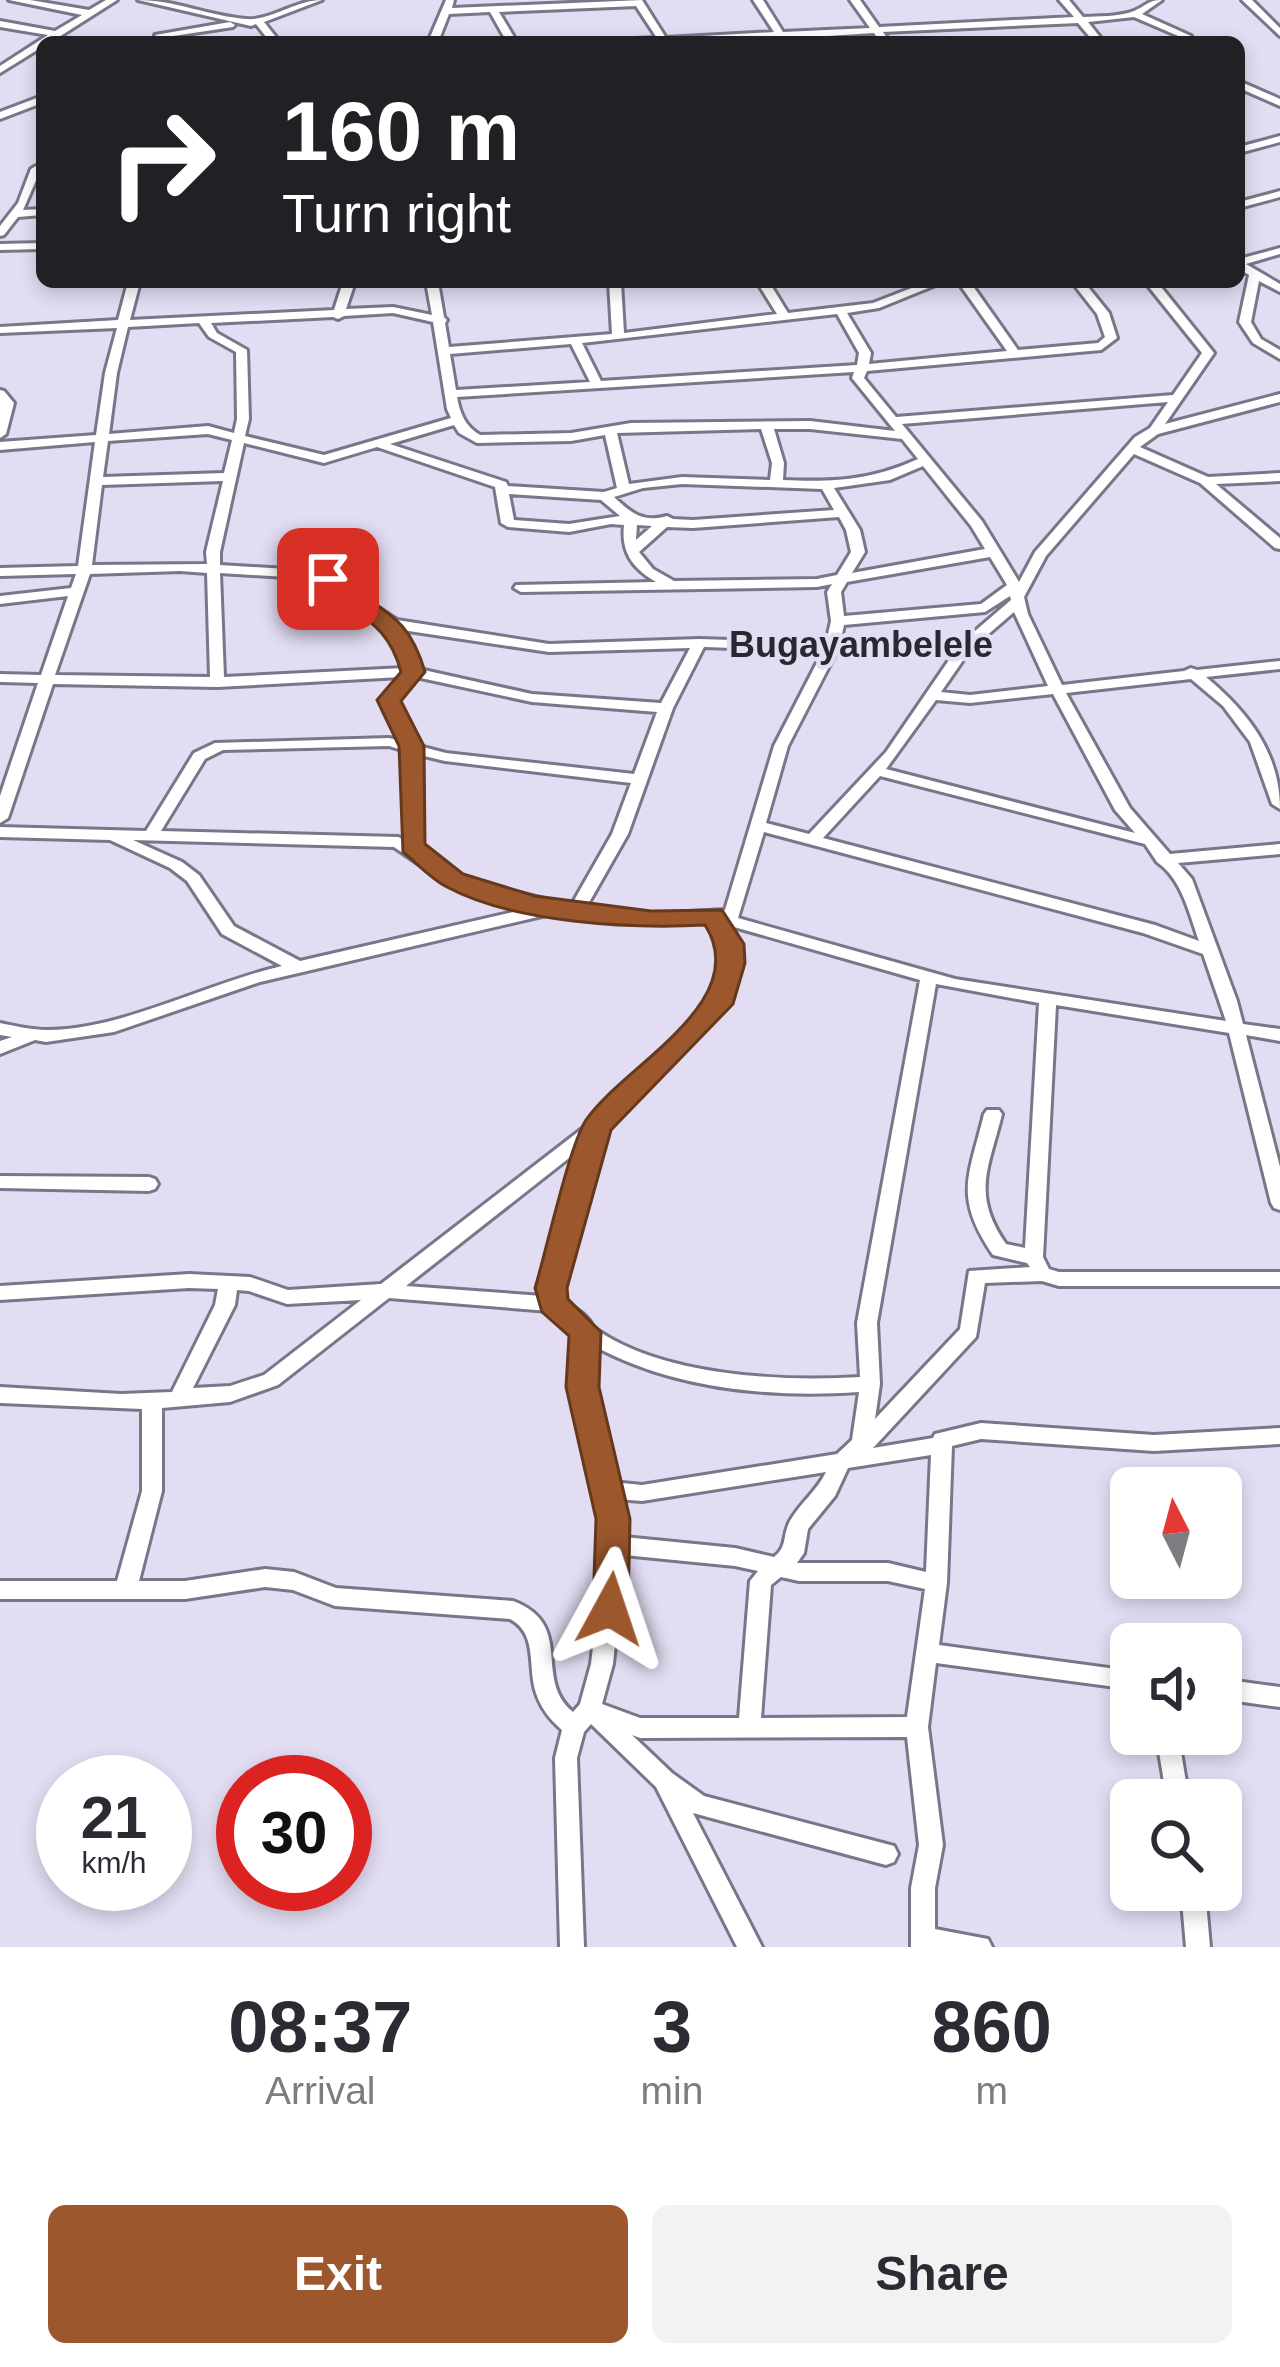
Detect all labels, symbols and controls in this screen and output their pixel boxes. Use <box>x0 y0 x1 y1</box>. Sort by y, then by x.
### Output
icon: right <box>84 84 240 240</box>
text: 160 m <box>282 84 520 178</box>
text: Turn right <box>282 183 511 243</box>
pin <box>277 528 379 630</box>
icon: arrive <box>295 546 361 612</box>
district label: Bugayambelele <box>729 624 993 665</box>
north arrow <box>1110 1467 1242 1599</box>
map controls <box>1110 1467 1242 1911</box>
position arrow <box>547 1546 673 1672</box>
button: sound <box>1110 1623 1242 1755</box>
speed limit sign: 30 <box>216 1755 372 1911</box>
button: search <box>1110 1779 1242 1911</box>
text: 21 <box>81 1784 147 1851</box>
text: km/h <box>81 1846 147 1879</box>
text: 08:37 <box>228 1987 412 2067</box>
text: 3 <box>652 1987 692 2067</box>
text: 860 <box>932 1987 1052 2067</box>
text: Arrival <box>265 2069 376 2112</box>
text: min <box>641 2069 703 2112</box>
text: m <box>975 2069 1008 2112</box>
button: Exit <box>48 2205 628 2343</box>
button: Share <box>652 2205 1232 2343</box>

